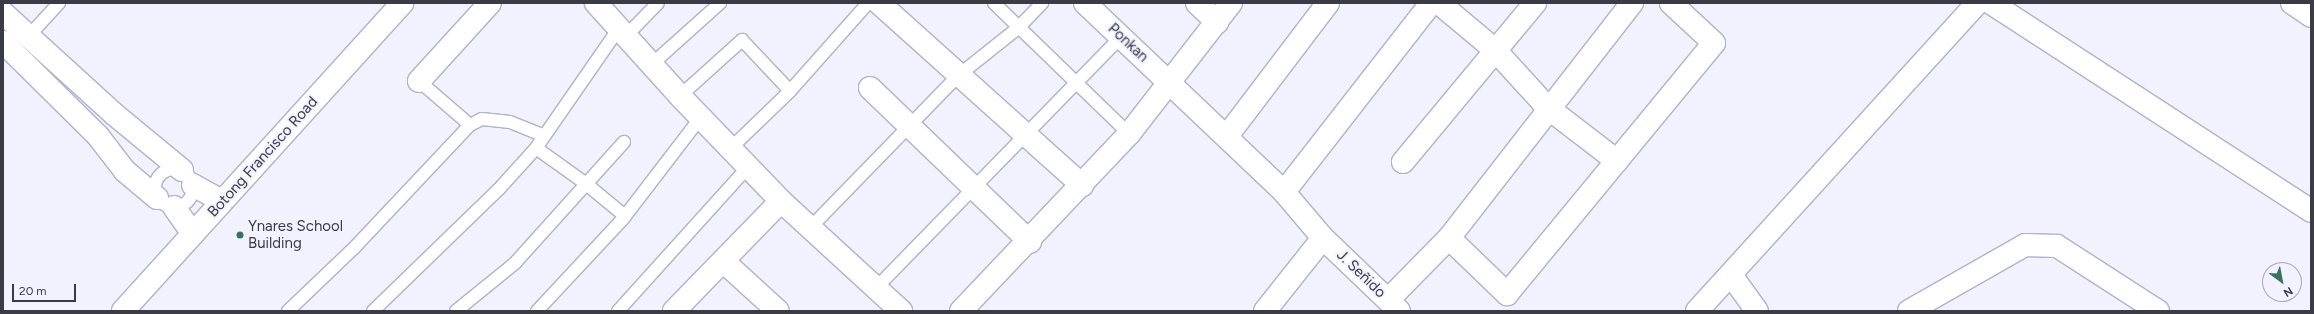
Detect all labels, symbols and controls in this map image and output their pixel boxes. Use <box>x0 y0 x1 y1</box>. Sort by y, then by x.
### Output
street label: Ponkan <box>1104 20 1152 66</box>
street label: Botong Francisco Road <box>204 93 322 221</box>
place label: Ynares School Building <box>248 217 343 252</box>
marker: Ynares School Building <box>235 230 245 240</box>
street label: J. Señido <box>1333 246 1389 302</box>
north arrow <box>2262 262 2302 302</box>
scale bar <box>14 276 78 302</box>
text: 20 m <box>19 284 47 298</box>
text: N <box>2281 284 2295 300</box>

